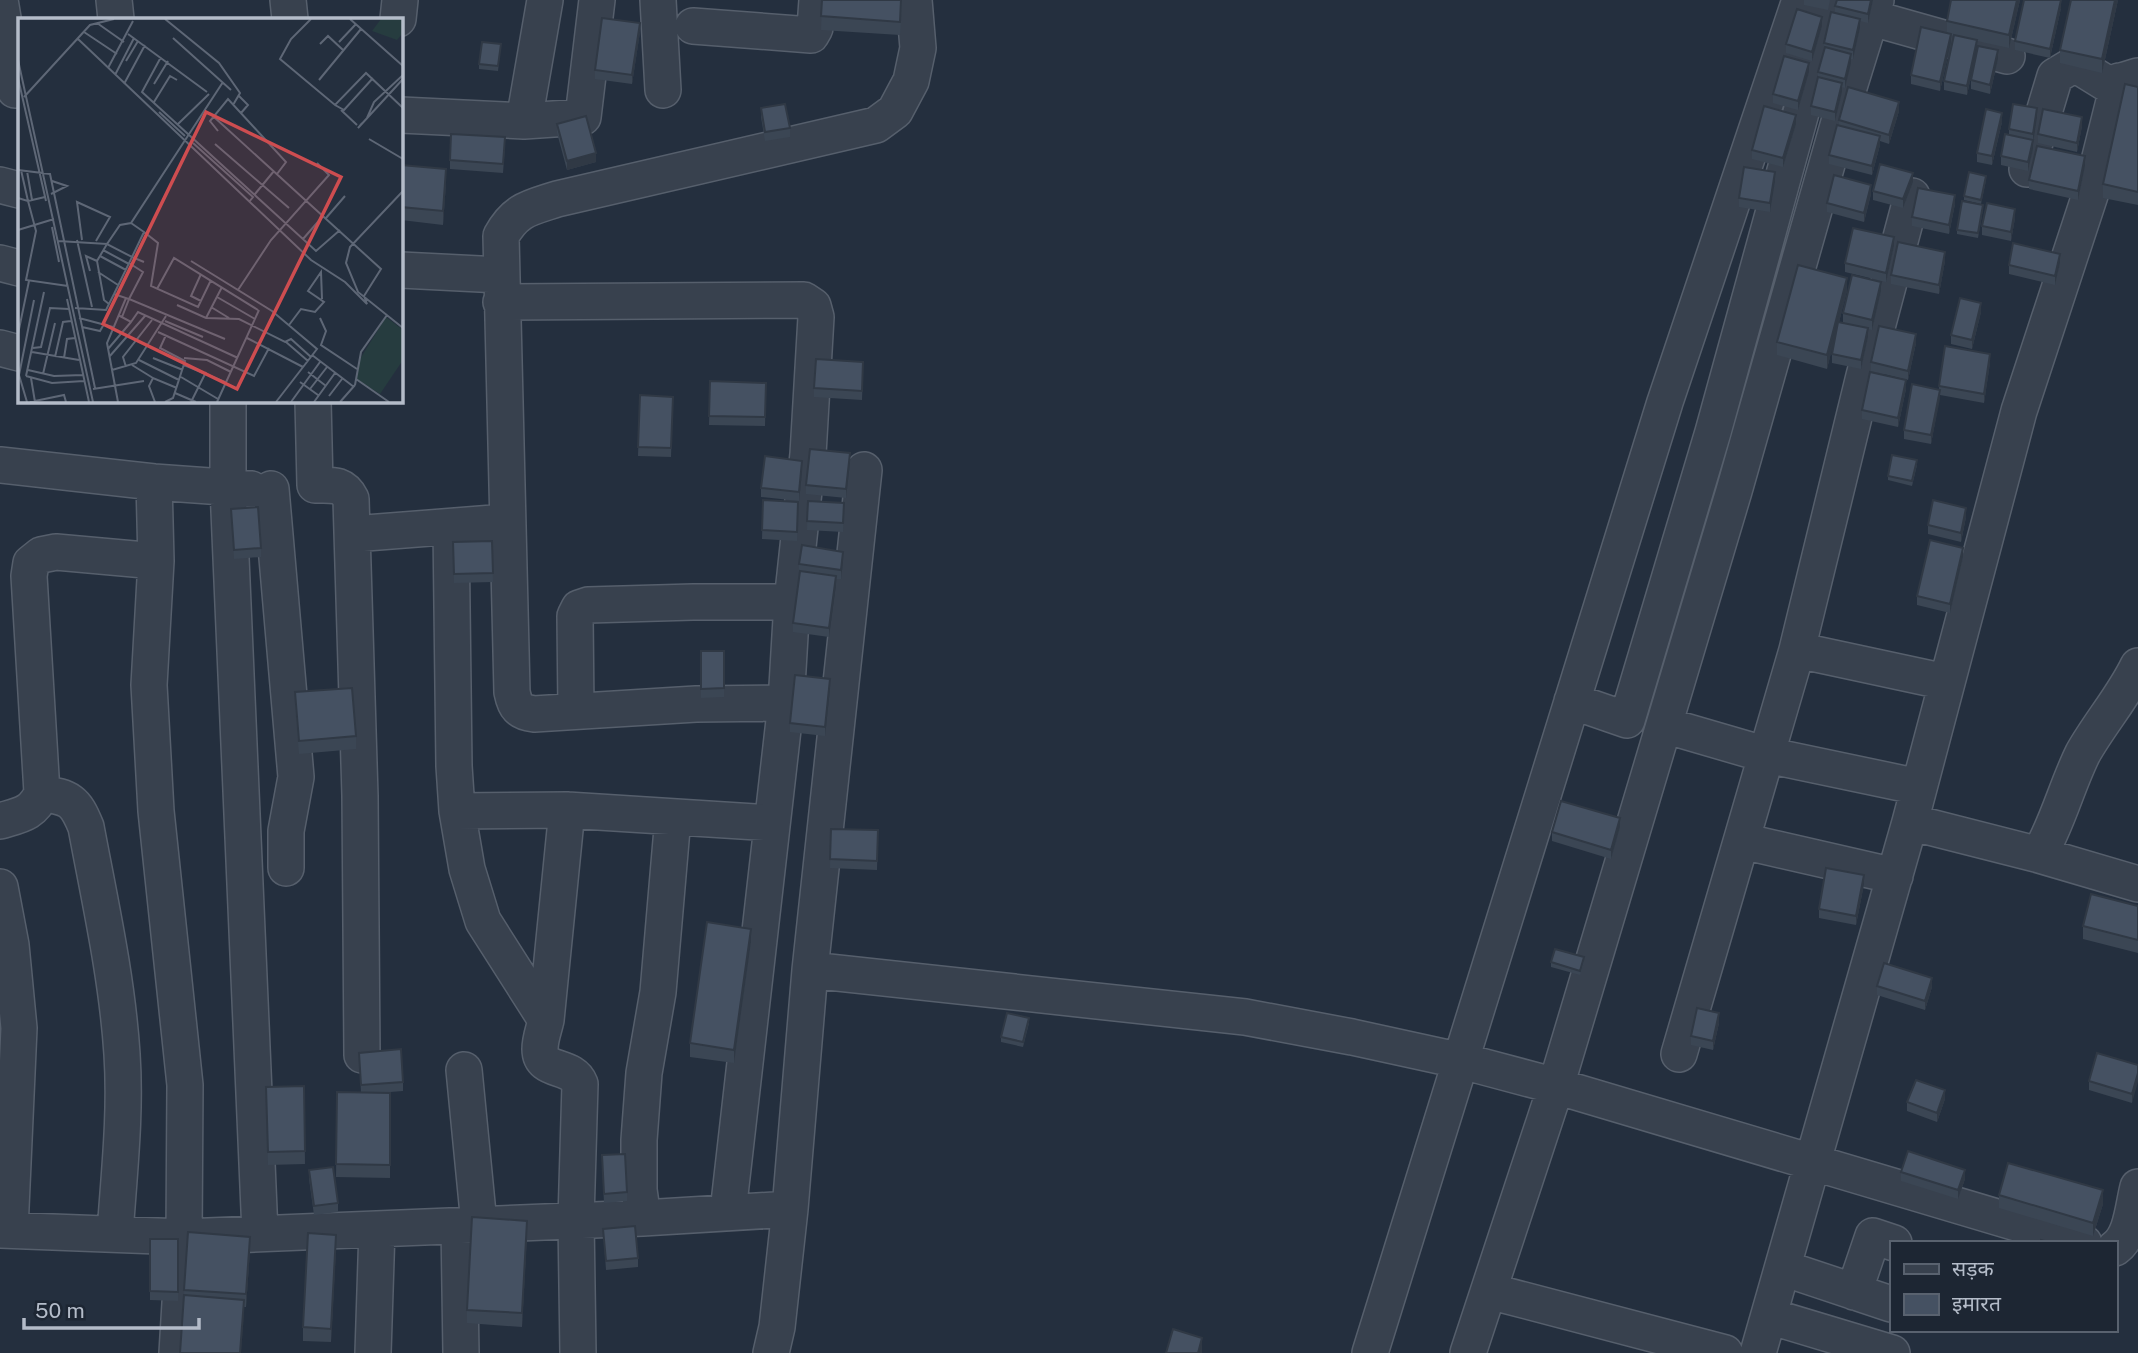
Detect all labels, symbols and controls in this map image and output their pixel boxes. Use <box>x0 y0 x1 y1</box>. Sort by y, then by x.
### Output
inset map <box>18 18 402 402</box>
legend <box>1890 1241 2117 1332</box>
text: सड़क <box>1952 1256 1994 1281</box>
scale bar <box>24 1286 200 1330</box>
text: इमारत <box>1952 1291 2002 1316</box>
text: 50 m <box>35 1298 85 1323</box>

